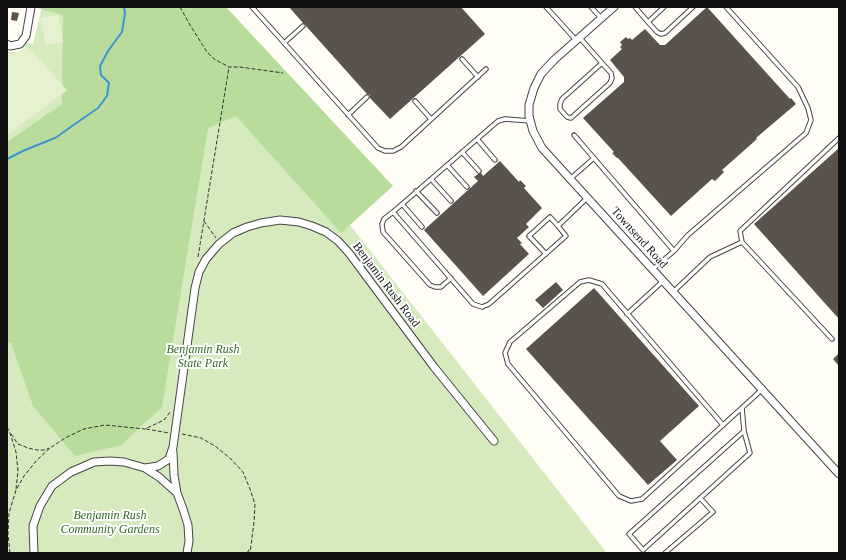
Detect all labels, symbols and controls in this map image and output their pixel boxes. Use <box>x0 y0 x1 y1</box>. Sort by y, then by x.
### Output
street label: Townsend Road <box>608 204 670 272</box>
street label: Benjamin Rush Road <box>349 240 423 330</box>
park label: Benjamin Rush State Park <box>167 343 239 371</box>
park label: Benjamin Rush Community Gardens <box>60 509 160 537</box>

